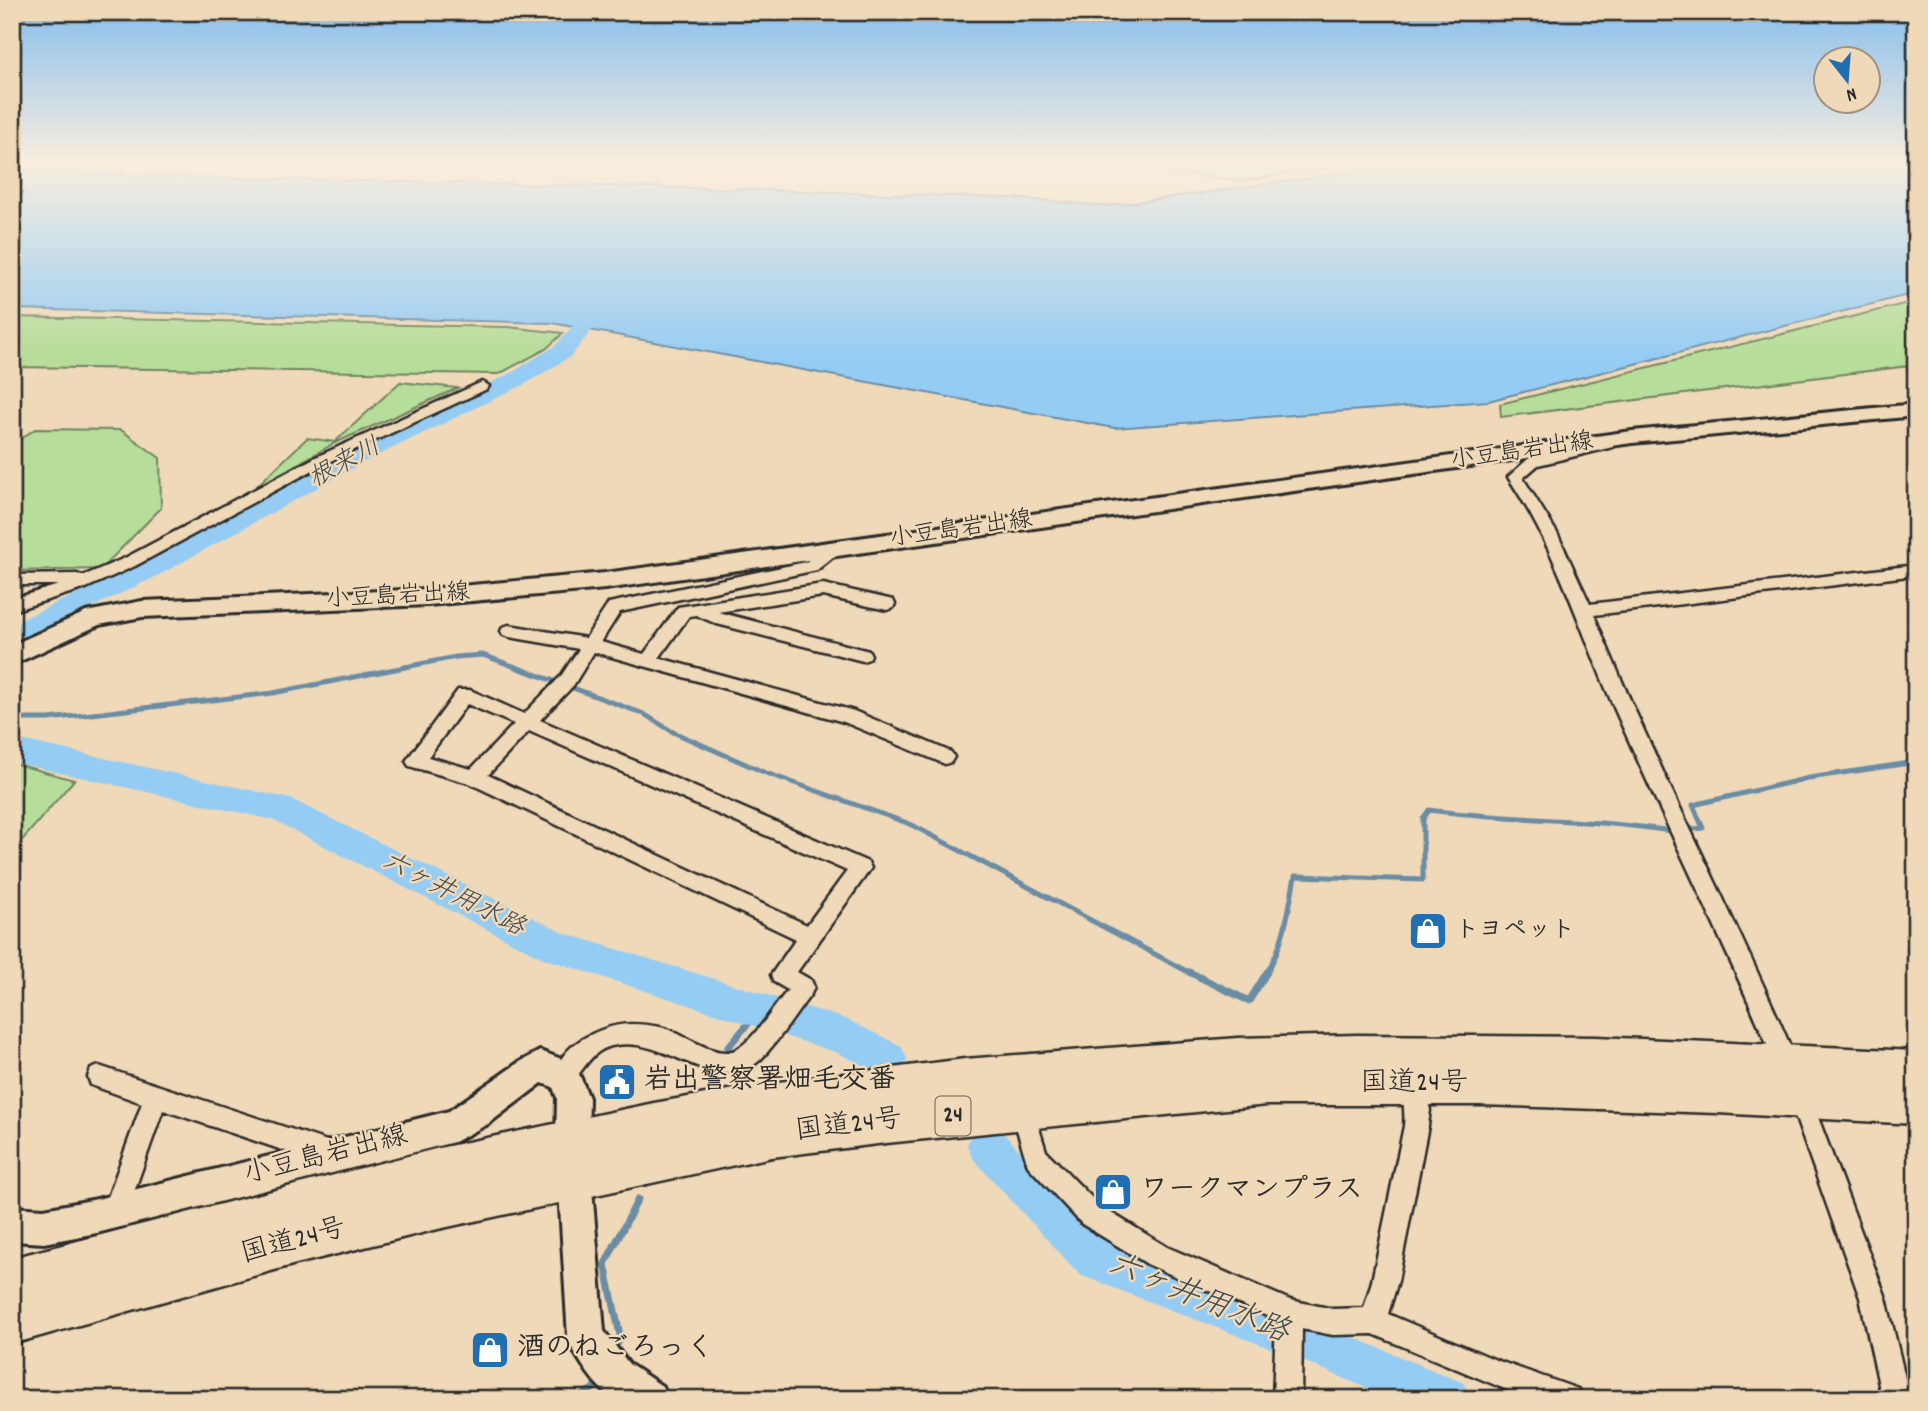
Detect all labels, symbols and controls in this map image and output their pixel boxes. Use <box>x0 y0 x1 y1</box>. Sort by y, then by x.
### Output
north arrow <box>1812 46 1882 116</box>
text: N <box>1843 79 1859 107</box>
street label: 小豆島岩出線 <box>1448 425 1596 479</box>
water label: 根来川 <box>302 429 388 499</box>
street label: 小豆島岩出線 <box>887 503 1035 557</box>
street label: 小豆島岩出線 <box>325 576 471 618</box>
water label: 六ヶ井用水路 <box>375 843 533 948</box>
shop icon: トヨペット <box>1407 910 1449 952</box>
place label: トヨペット <box>1455 914 1575 948</box>
public building icon: 岩出警察署畑毛交番 <box>596 1061 638 1103</box>
place label: 岩出警察署畑毛交番 <box>644 1062 896 1102</box>
street label: 国道24号 <box>1360 1065 1468 1105</box>
road number: 24 <box>936 1096 970 1135</box>
street label: 国道24号 <box>793 1101 905 1153</box>
street label: 小豆島岩出線 <box>240 1117 412 1197</box>
shop icon: ワークマンプラス <box>1092 1171 1134 1213</box>
place label: ワークマンプラス <box>1140 1172 1363 1212</box>
street label: 国道24号 <box>237 1210 351 1276</box>
water label: 六ヶ井用水路 <box>1100 1243 1297 1358</box>
shop icon: 酒のねごろっく <box>469 1329 511 1371</box>
place label: 酒のねごろっく <box>517 1330 714 1370</box>

